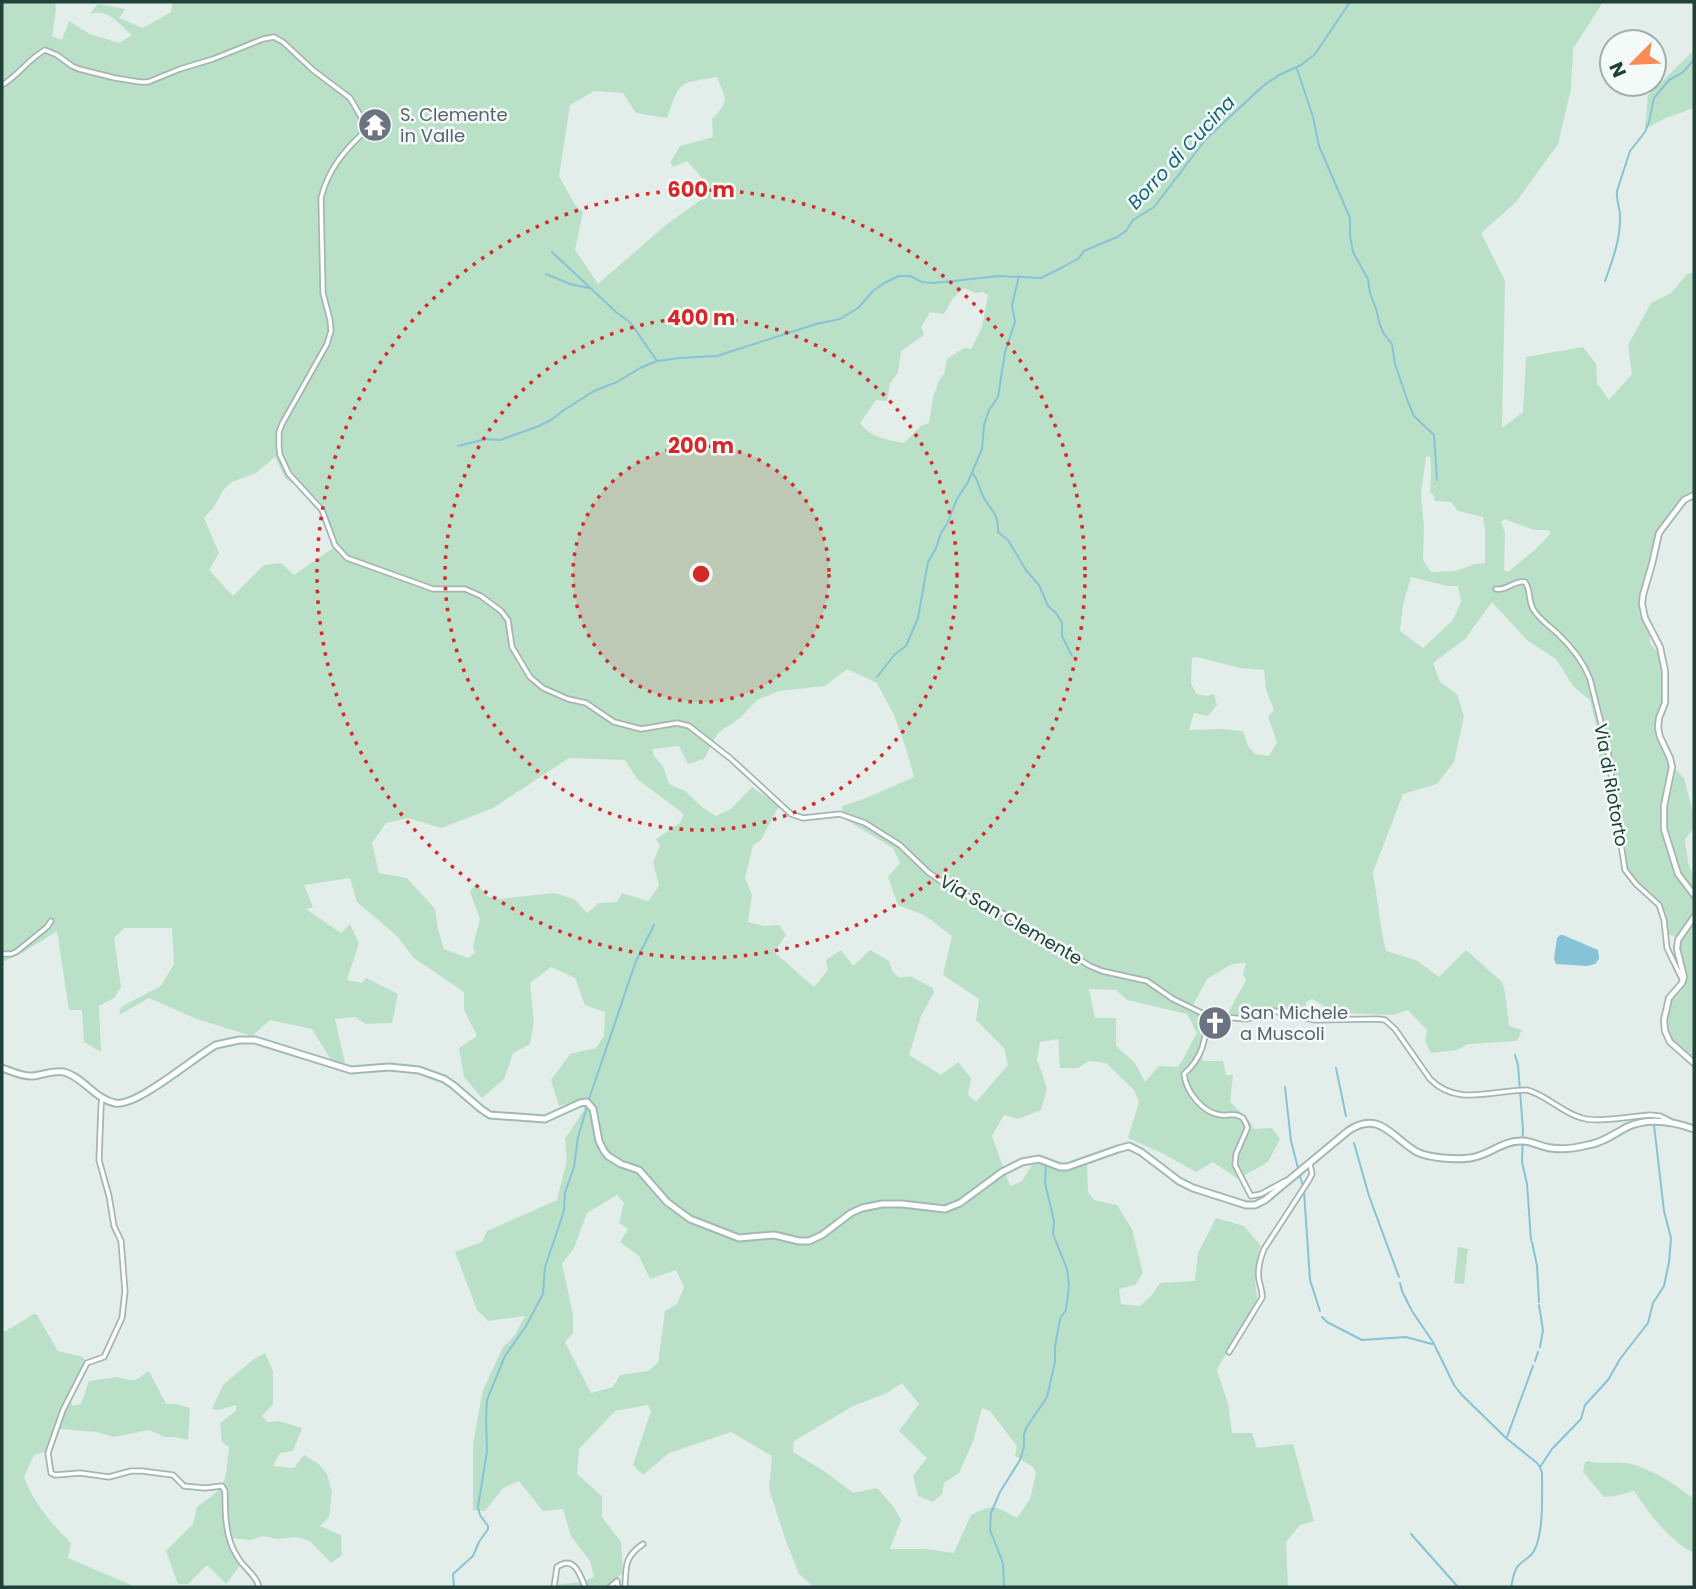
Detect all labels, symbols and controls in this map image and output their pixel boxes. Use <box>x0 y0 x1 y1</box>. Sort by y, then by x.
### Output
north arrow <box>1598 28 1668 98</box>
text: N <box>1603 58 1633 82</box>
water label: Borro di Cucina <box>1121 89 1241 215</box>
place label: S. Clemente in Valle <box>400 102 508 148</box>
temple icon: S. Clemente in Valle <box>356 106 394 144</box>
text: 600 m <box>667 175 735 204</box>
text: 400 m <box>667 303 735 332</box>
text: 200 m <box>668 431 734 460</box>
centre of rings <box>689 562 713 586</box>
street label: Via di Riotorto <box>1588 721 1635 849</box>
street label: Via San Clemente <box>935 868 1087 971</box>
place label: San Michele a Muscoli <box>1240 1000 1348 1046</box>
church icon: San Michele a Muscoli <box>1196 1004 1234 1042</box>

